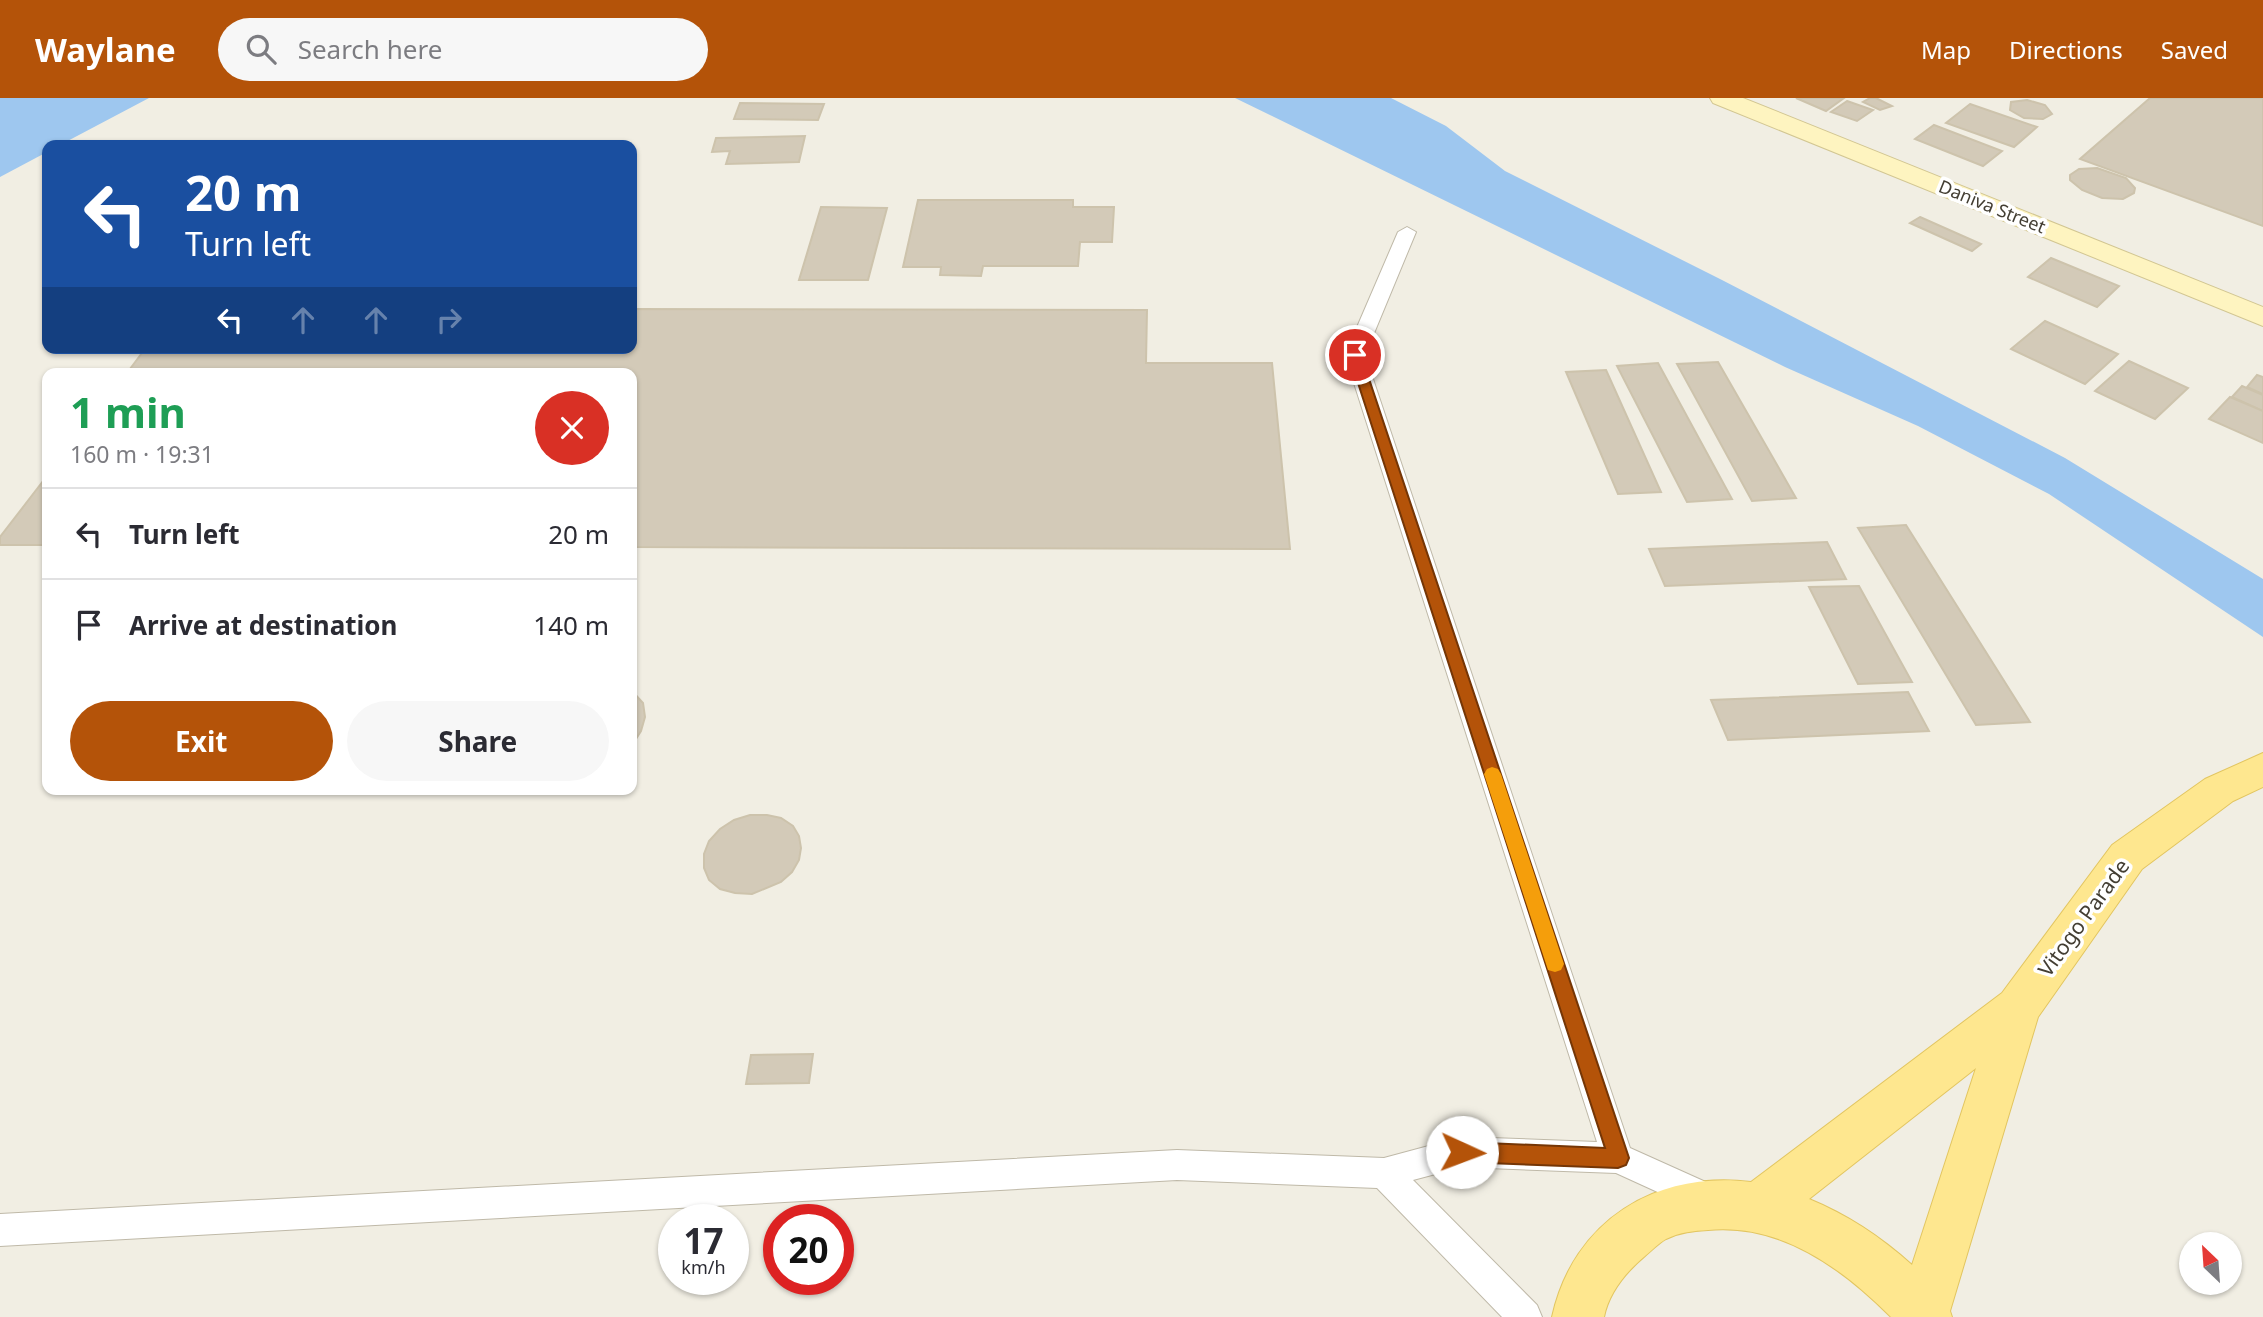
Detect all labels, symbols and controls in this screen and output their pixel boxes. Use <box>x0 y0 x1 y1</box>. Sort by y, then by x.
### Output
search box <box>218 18 708 81</box>
text: Waylane <box>35 27 176 72</box>
icon: search <box>242 30 280 68</box>
text: Search here <box>298 31 442 67</box>
text: Map <box>1921 33 1971 66</box>
text: Directions <box>2009 33 2123 66</box>
text: Saved <box>2161 33 2228 66</box>
text: 20 m <box>185 159 302 225</box>
icon: left <box>70 168 161 259</box>
street label: Daniva Street <box>1935 174 2050 239</box>
text: Turn left <box>185 222 311 265</box>
icon: left <box>211 301 249 339</box>
icon: ahead <box>284 301 322 339</box>
icon: ahead <box>357 301 395 339</box>
icon: right <box>430 301 468 339</box>
pin <box>1325 325 1385 385</box>
icon: arrive <box>1336 336 1374 374</box>
text: 1 min <box>70 383 186 440</box>
button: close <box>535 391 609 465</box>
text: 160 m · 19:31 <box>70 438 214 470</box>
icon: left <box>70 515 108 553</box>
text: Turn left <box>129 516 240 552</box>
text: 20 m <box>548 516 609 552</box>
icon: arrive <box>70 606 108 644</box>
text: Arrive at destination <box>129 607 398 643</box>
text: 140 m <box>533 607 609 643</box>
button: Exit <box>70 701 333 781</box>
button: Share <box>347 701 609 781</box>
street label: Vitogo Parade <box>2031 853 2135 982</box>
position arrow <box>1425 1115 1499 1189</box>
speed limit sign: 20 <box>763 1204 854 1295</box>
text: 17 <box>683 1217 724 1264</box>
north arrow <box>2179 1232 2242 1295</box>
map controls <box>2179 1232 2242 1295</box>
text: km/h <box>681 1255 726 1279</box>

